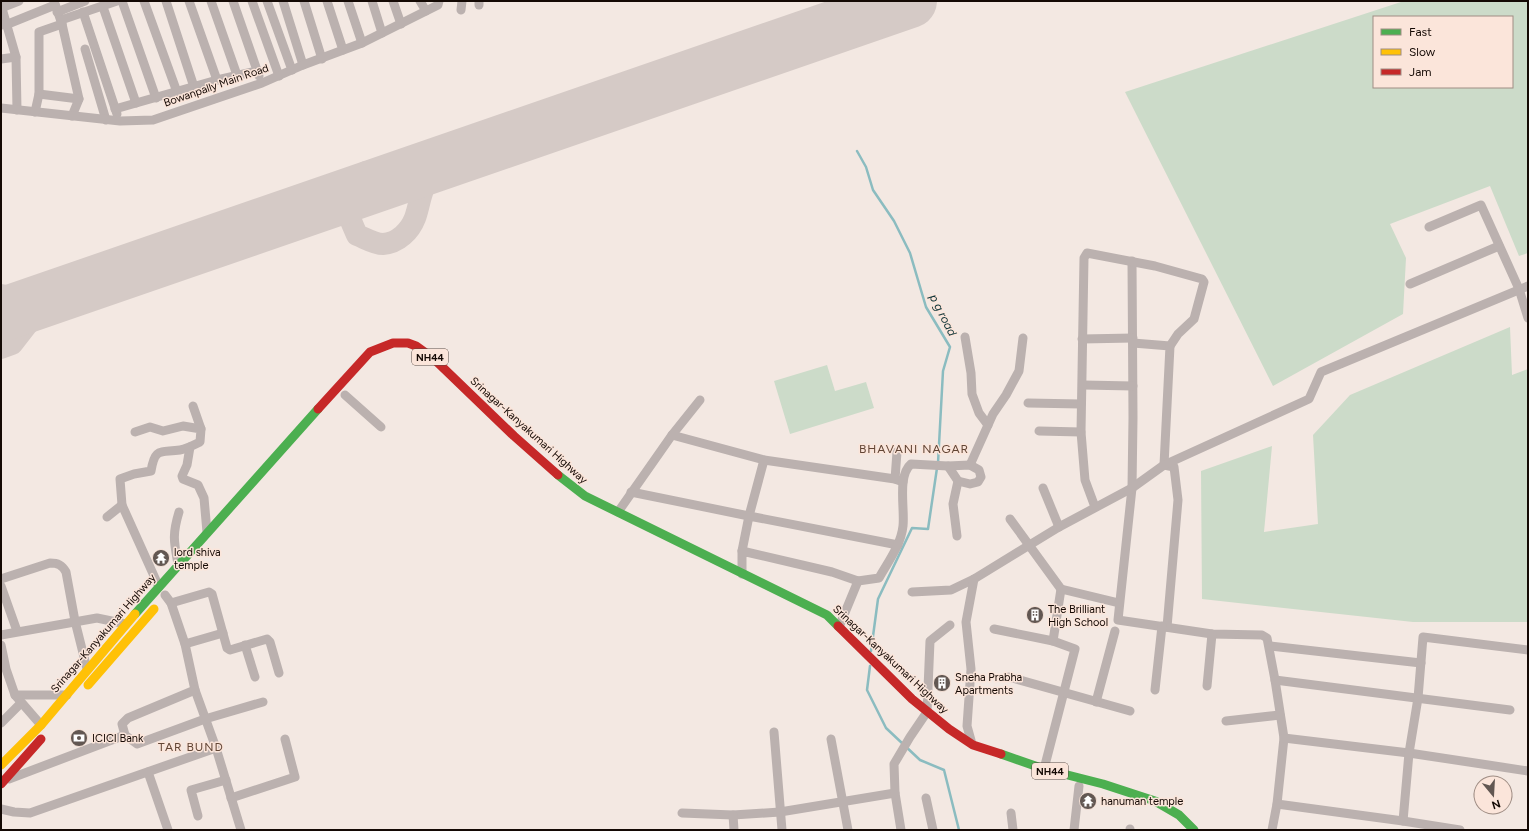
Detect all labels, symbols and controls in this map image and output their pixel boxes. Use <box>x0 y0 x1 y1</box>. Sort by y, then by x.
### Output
legend <box>1373 16 1513 88</box>
text: Fast <box>1409 25 1432 39</box>
text: Slow <box>1409 45 1436 59</box>
street label: Bowanpally Main Road <box>162 61 270 110</box>
text: Jam <box>1409 65 1432 79</box>
water label: p g road <box>926 292 960 339</box>
road number: NH44 <box>412 349 448 365</box>
street label: Srinagar-Kanyakumari Highway <box>467 374 590 487</box>
district label: BHAVANI NAGAR <box>859 442 969 456</box>
place label: lord shiva temple <box>174 546 221 572</box>
temple icon: lord shiva temple <box>151 548 171 568</box>
street label: Srinagar-Kanyakumari Highway <box>48 571 159 695</box>
street label: Srinagar-Kanyakumari Highway <box>830 602 951 717</box>
place label: The Brilliant High School <box>1048 603 1108 629</box>
building icon: The Brilliant High School <box>1025 605 1045 625</box>
place label: Sneha Prabha Apartments <box>955 671 1022 697</box>
building icon: Sneha Prabha Apartments <box>932 673 952 693</box>
bank icon: ICICI Bank <box>69 728 89 748</box>
place label: ICICI Bank <box>92 732 144 745</box>
district label: TAR BUND <box>158 740 224 754</box>
road number: NH44 <box>1032 763 1068 779</box>
north arrow <box>1473 775 1513 815</box>
temple icon: hanuman temple <box>1078 791 1098 811</box>
place label: hanuman temple <box>1101 795 1183 808</box>
text: N <box>1490 797 1502 812</box>

